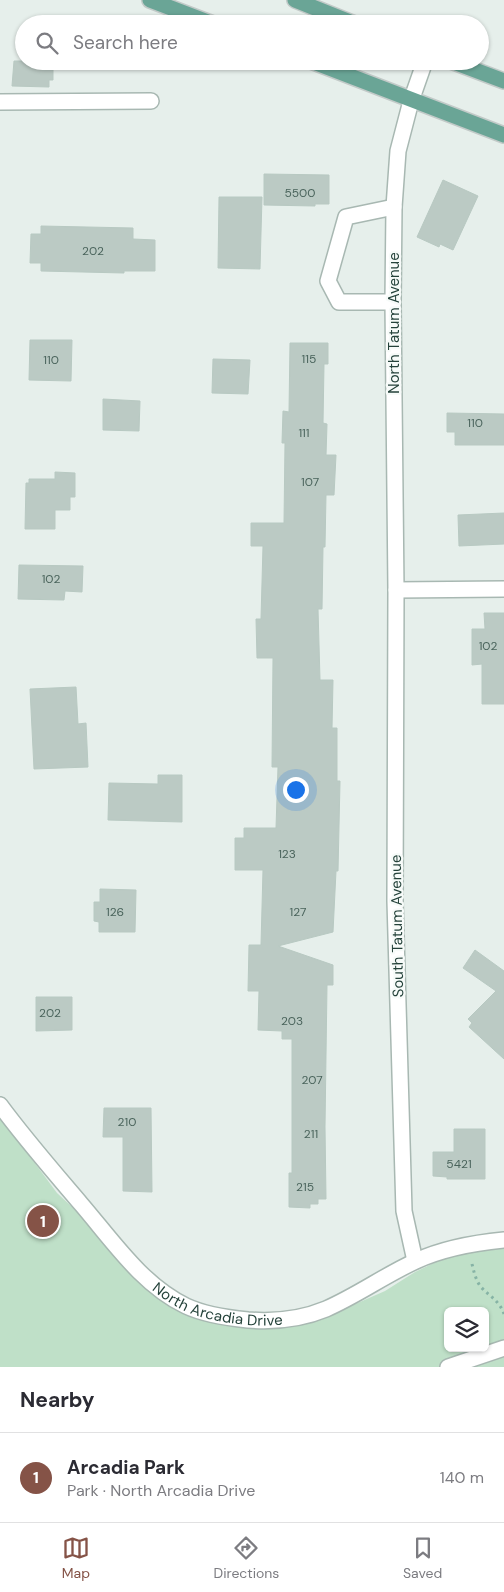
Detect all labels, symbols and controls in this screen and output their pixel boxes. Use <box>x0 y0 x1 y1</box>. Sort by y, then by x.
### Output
search box <box>15 15 489 70</box>
icon: search <box>33 29 61 57</box>
text: Search here <box>73 30 178 55</box>
house number: 5500 <box>284 185 316 201</box>
house number: 202 <box>82 243 104 259</box>
street label: North Tatum Avenue <box>384 252 404 394</box>
house number: 115 <box>302 351 316 367</box>
house number: 110 <box>43 352 59 368</box>
house number: 110 <box>467 415 483 431</box>
house number: 111 <box>298 425 310 441</box>
house number: 107 <box>301 474 319 490</box>
house number: 102 <box>42 571 60 587</box>
house number: 102 <box>479 638 497 654</box>
your location <box>283 777 309 803</box>
house number: 123 <box>278 846 296 862</box>
street label: South Tatum Avenue <box>386 854 408 998</box>
house number: 126 <box>106 904 124 920</box>
house number: 127 <box>290 904 306 920</box>
house number: 202 <box>39 1005 61 1021</box>
house number: 203 <box>281 1013 303 1029</box>
house number: 207 <box>301 1072 323 1088</box>
house number: 210 <box>118 1114 136 1130</box>
house number: 211 <box>304 1126 318 1142</box>
house number: 5421 <box>446 1156 472 1172</box>
house number: 215 <box>296 1179 314 1195</box>
pin: 1 <box>27 1202 59 1240</box>
street label: North Arcadia Drive <box>148 1278 283 1331</box>
map controls <box>444 1307 489 1352</box>
button: layers <box>444 1307 489 1352</box>
text: Nearby <box>20 1386 94 1414</box>
text: Arcadia Park <box>67 1455 185 1480</box>
text: 1 <box>33 1467 39 1488</box>
text: 140 m <box>440 1467 484 1488</box>
text: Park · North Arcadia Drive <box>67 1480 255 1501</box>
tab: Map <box>62 1534 90 1582</box>
tab: Directions <box>214 1534 279 1582</box>
tab: Saved <box>403 1534 442 1582</box>

